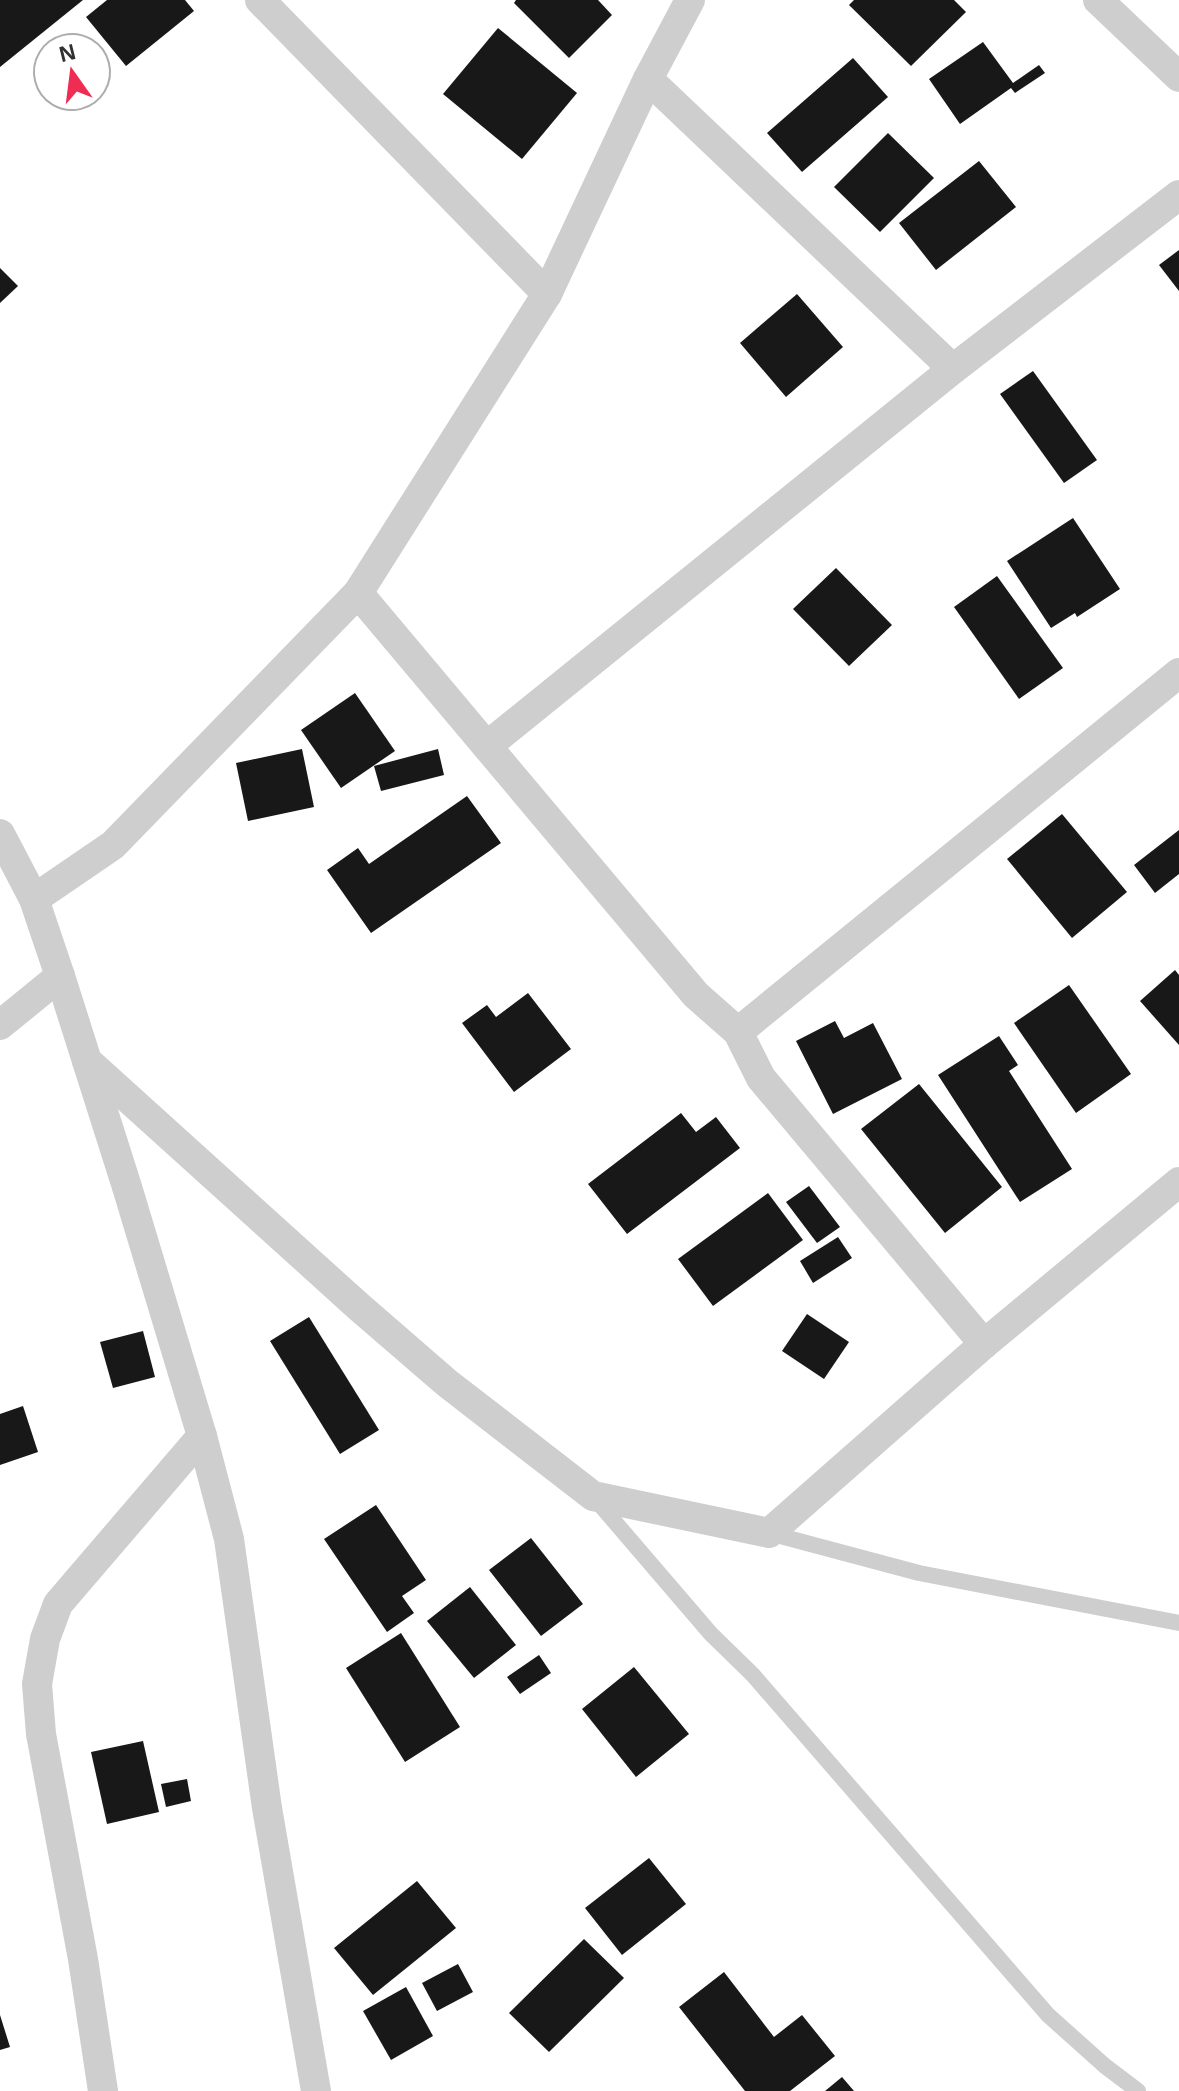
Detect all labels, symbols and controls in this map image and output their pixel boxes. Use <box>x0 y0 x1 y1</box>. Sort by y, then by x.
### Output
north arrow <box>32 32 112 112</box>
text: N <box>57 39 78 67</box>

